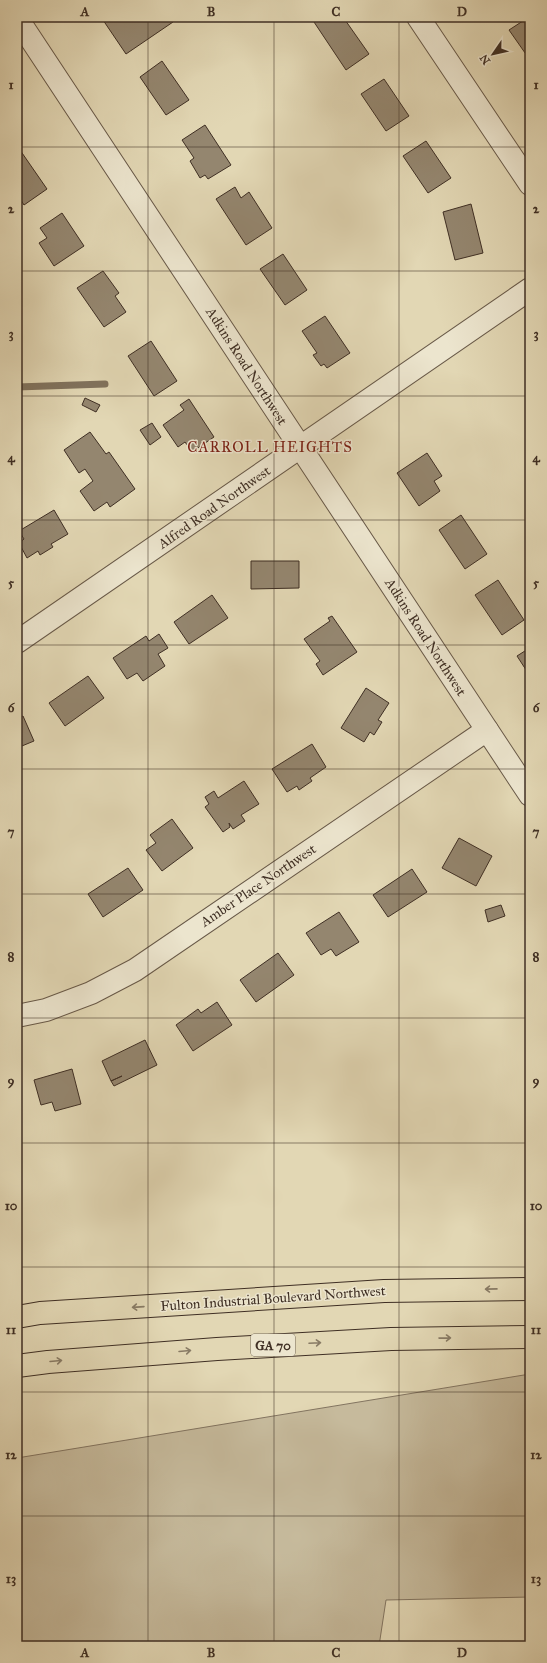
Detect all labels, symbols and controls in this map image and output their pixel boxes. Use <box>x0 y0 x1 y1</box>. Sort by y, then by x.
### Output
text: A <box>80 4 90 20</box>
text: B <box>207 4 216 20</box>
text: C <box>332 4 341 20</box>
text: D <box>457 4 467 20</box>
north arrow <box>473 34 513 74</box>
text: N <box>477 51 493 67</box>
text: 1 <box>8 77 14 93</box>
text: 1 <box>533 77 539 93</box>
text: 2 <box>8 201 15 217</box>
text: 2 <box>533 201 540 217</box>
street label: Adkins Road Northwest <box>202 303 291 428</box>
text: 3 <box>8 326 14 342</box>
text: 3 <box>533 326 539 342</box>
district label: CARROLL HEIGHTS <box>187 438 353 456</box>
text: 4 <box>7 450 15 466</box>
text: 4 <box>532 450 540 466</box>
street label: Alfred Road Northwest <box>154 462 274 553</box>
street label: Adkins Road Northwest <box>381 574 470 699</box>
text: 5 <box>8 575 15 591</box>
text: 5 <box>533 575 540 591</box>
text: 6 <box>8 700 16 716</box>
text: 6 <box>533 700 541 716</box>
text: 7 <box>8 824 15 840</box>
text: 7 <box>533 824 540 840</box>
street label: Amber Place Northwest <box>196 840 319 931</box>
text: 8 <box>8 949 15 965</box>
text: 8 <box>533 949 540 965</box>
text: 9 <box>8 1073 15 1089</box>
text: 9 <box>533 1073 540 1089</box>
text: 10 <box>5 1198 18 1214</box>
text: 10 <box>530 1198 543 1214</box>
street label: Fulton Industrial Boulevard Northwest <box>160 1282 386 1315</box>
one-way arrow <box>485 1285 498 1293</box>
one-way arrow <box>132 1303 145 1311</box>
text: 11 <box>6 1322 16 1338</box>
text: 11 <box>531 1322 541 1338</box>
road number: GA 70 <box>251 1334 295 1356</box>
one-way arrow <box>438 1334 451 1342</box>
one-way arrow <box>308 1340 321 1347</box>
one-way arrow <box>178 1348 191 1355</box>
one-way arrow <box>49 1358 62 1365</box>
text: 12 <box>5 1447 17 1463</box>
text: 12 <box>530 1447 542 1463</box>
text: 13 <box>6 1571 16 1587</box>
text: 13 <box>531 1571 541 1587</box>
text: A <box>80 1645 90 1661</box>
text: B <box>207 1645 216 1661</box>
text: C <box>332 1645 341 1661</box>
text: D <box>457 1645 467 1661</box>

